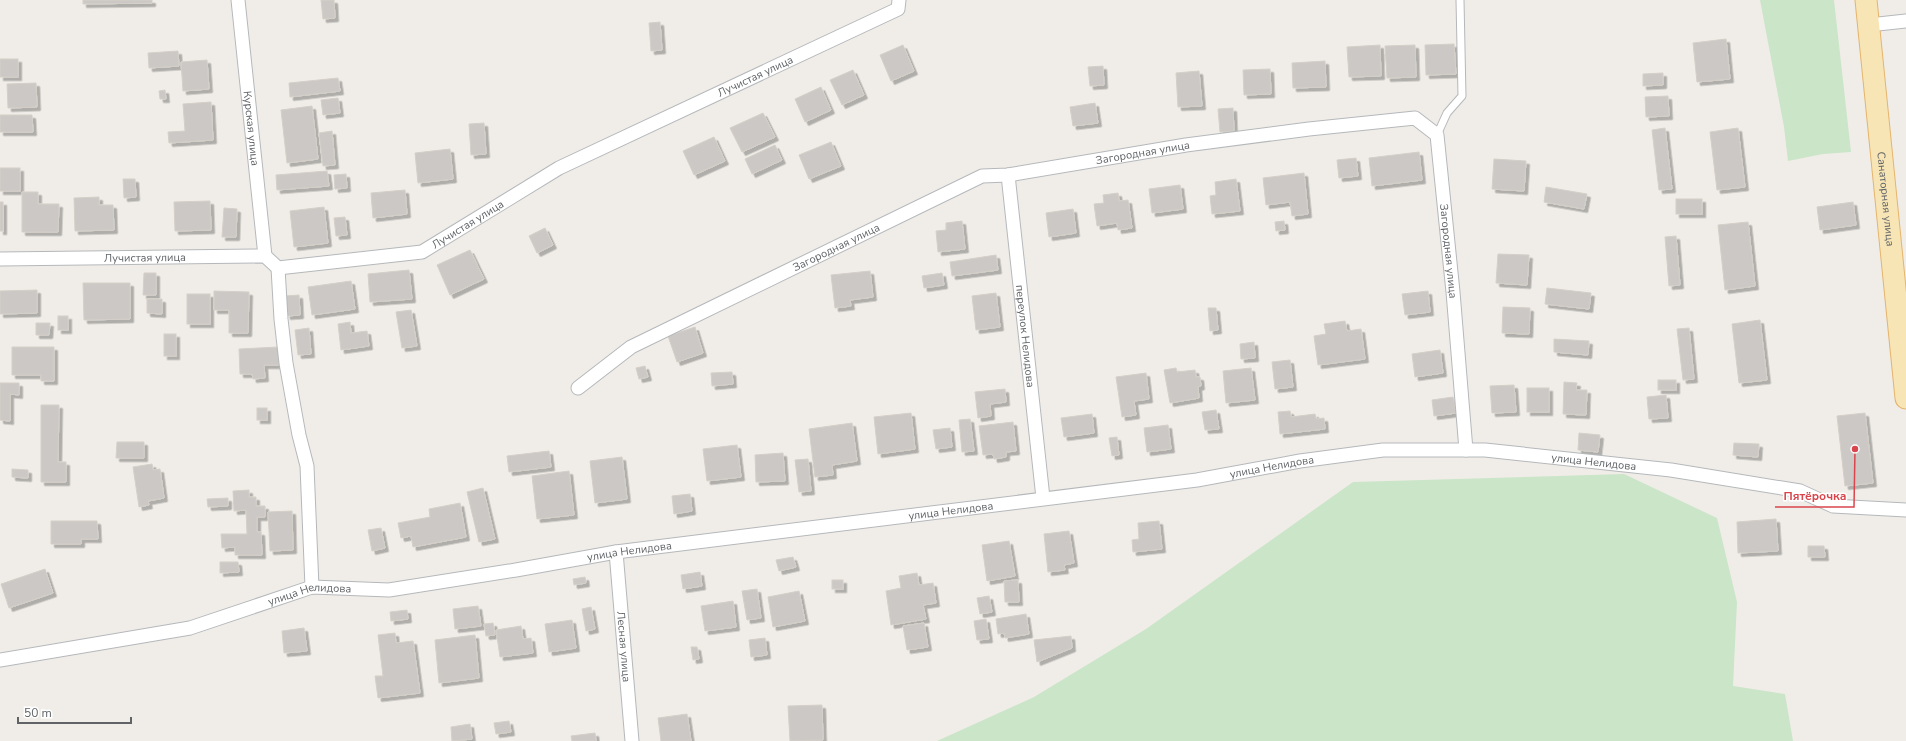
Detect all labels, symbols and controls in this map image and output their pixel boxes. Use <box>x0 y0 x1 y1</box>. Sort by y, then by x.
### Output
street label: Лучистая улица <box>715 52 796 101</box>
street label: Курская улица <box>240 90 262 167</box>
street label: Загородная улица <box>1095 138 1191 168</box>
street label: Санаторная улица <box>1873 151 1898 247</box>
street label: Лучистая улица <box>429 197 507 252</box>
street label: Загородная улица <box>1436 203 1461 299</box>
street label: Загородная улица <box>790 220 882 275</box>
street label: Лучистая улица <box>104 250 186 266</box>
street label: переулок Нелидова <box>1012 284 1038 388</box>
street label: улица Нелидова <box>1551 450 1637 474</box>
street label: улица Нелидова <box>1228 452 1315 482</box>
callout: Пятёрочка <box>1775 483 1854 507</box>
text: Пятёрочка <box>1783 488 1847 504</box>
street label: улица Нелидова <box>908 498 994 524</box>
street label: улица Нелидова <box>586 538 673 565</box>
street label: улица Нелидова <box>266 580 352 609</box>
street label: Лесная улица <box>613 611 634 683</box>
scale bar <box>18 699 131 725</box>
text: 50 m <box>24 705 52 721</box>

